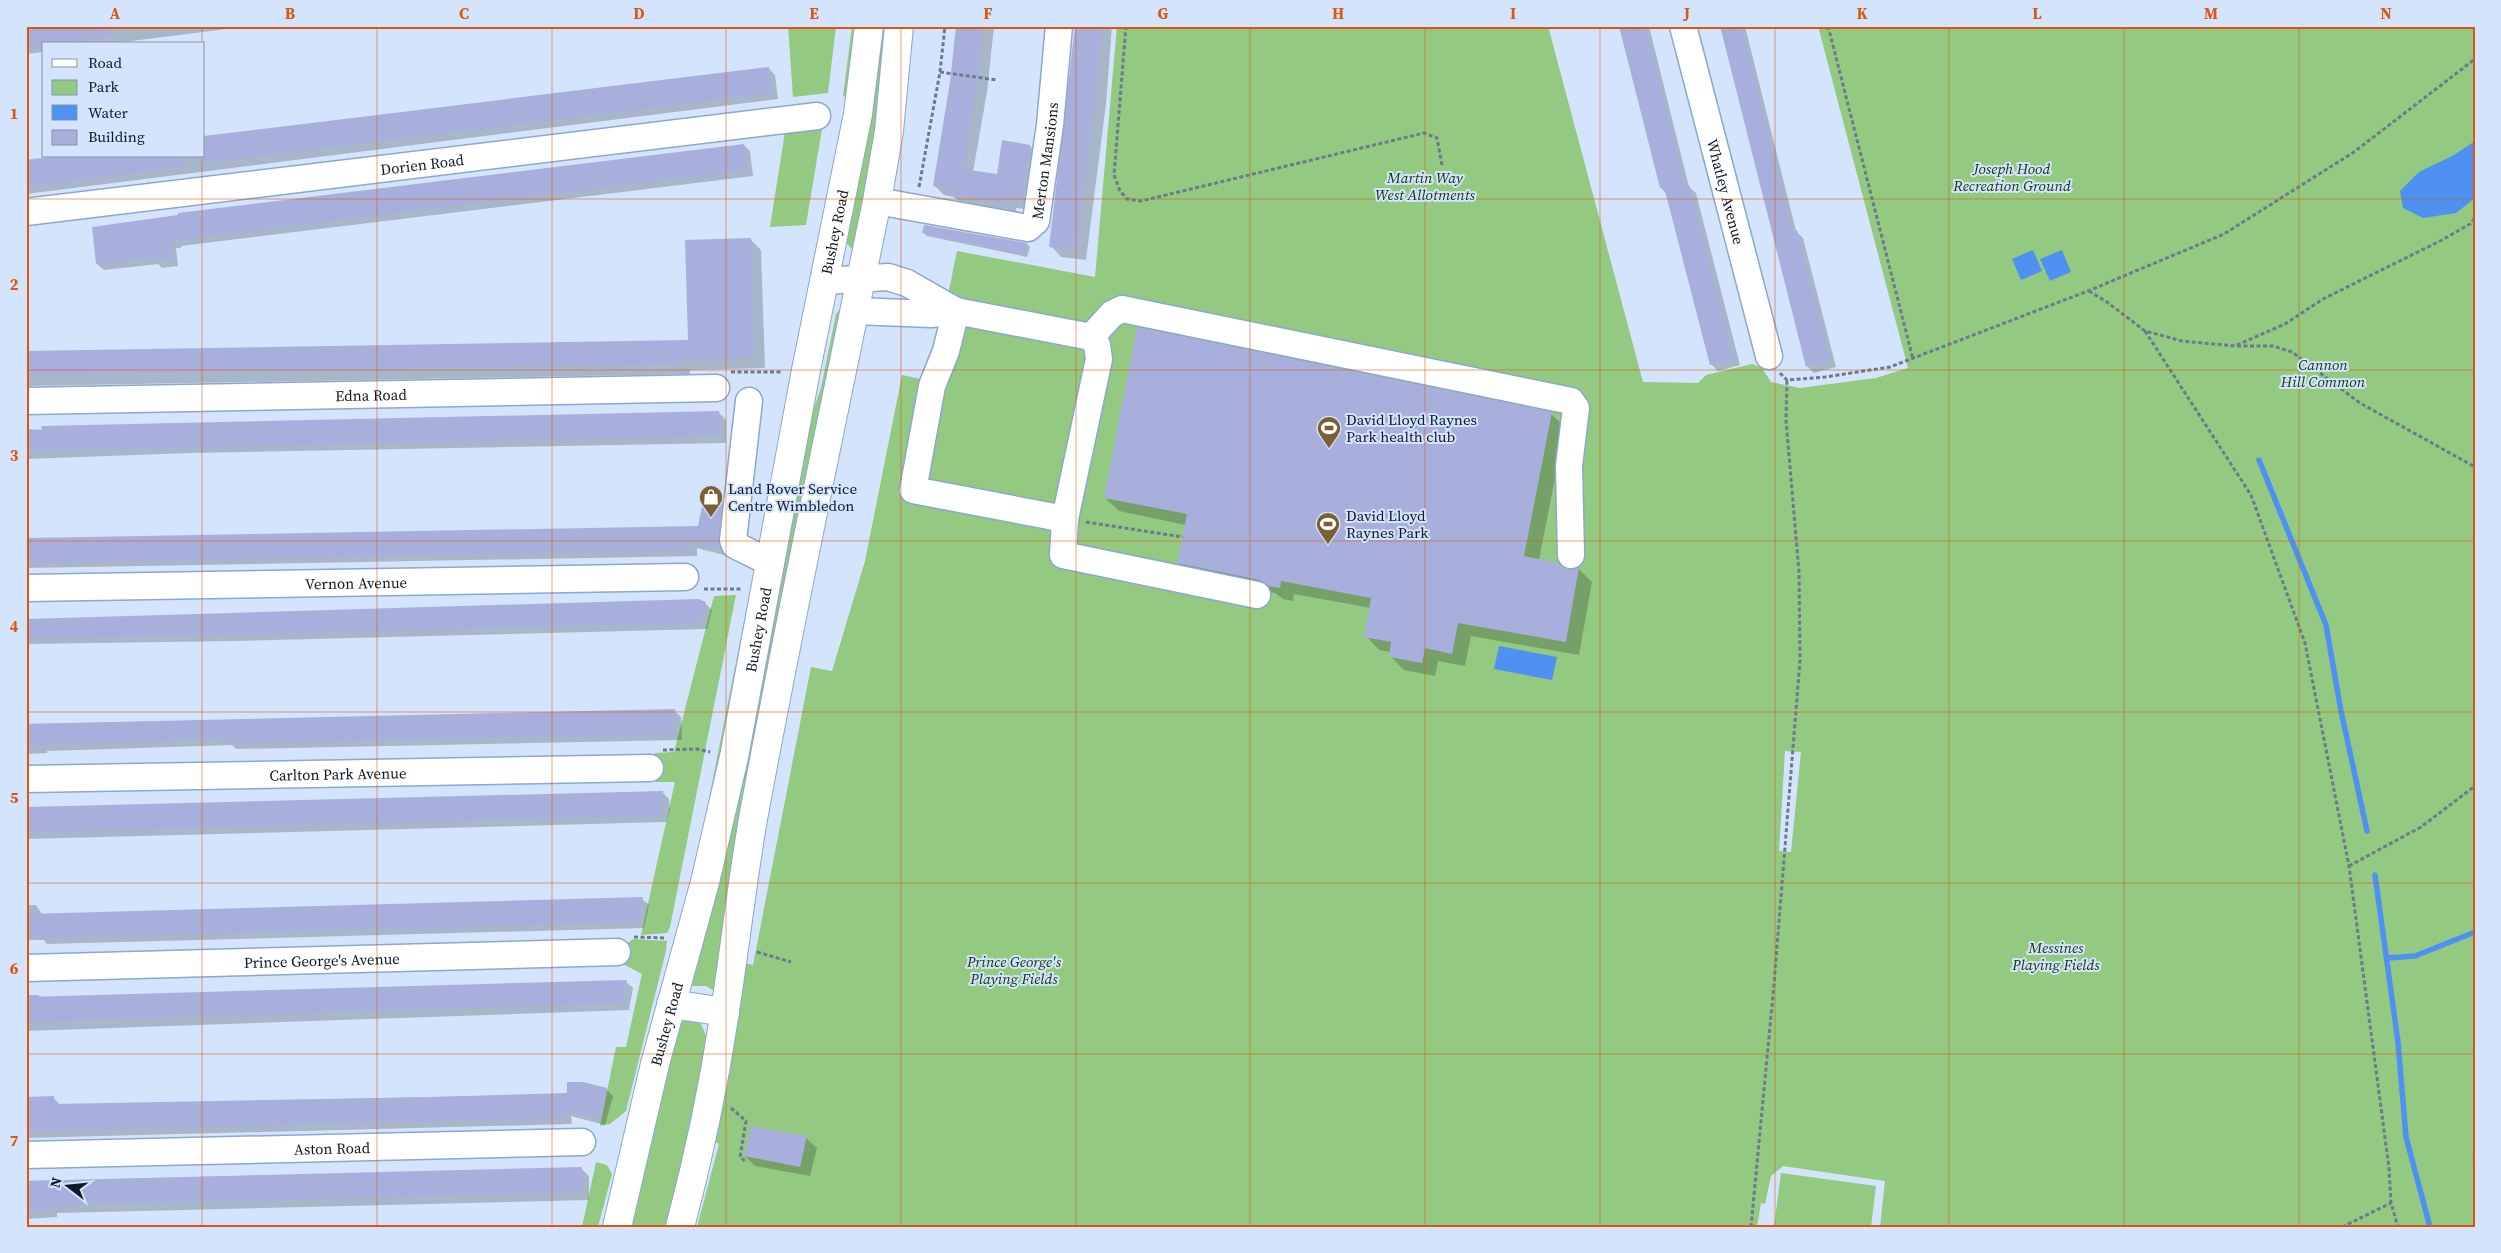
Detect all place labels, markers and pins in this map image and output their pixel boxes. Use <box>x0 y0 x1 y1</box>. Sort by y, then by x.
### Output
place label: David Lloyd Raynes Park health club <box>1346 409 1477 447</box>
sports icon: David Lloyd Raynes Park health club <box>1316 415 1342 449</box>
place label: Land Rover Service Centre Wimbledon <box>728 478 857 516</box>
shop icon: Land Rover Service Centre Wimbledon <box>698 484 724 518</box>
place label: David Lloyd Raynes Park <box>1346 505 1429 543</box>
sports icon: David Lloyd Raynes Park <box>1315 511 1341 545</box>

